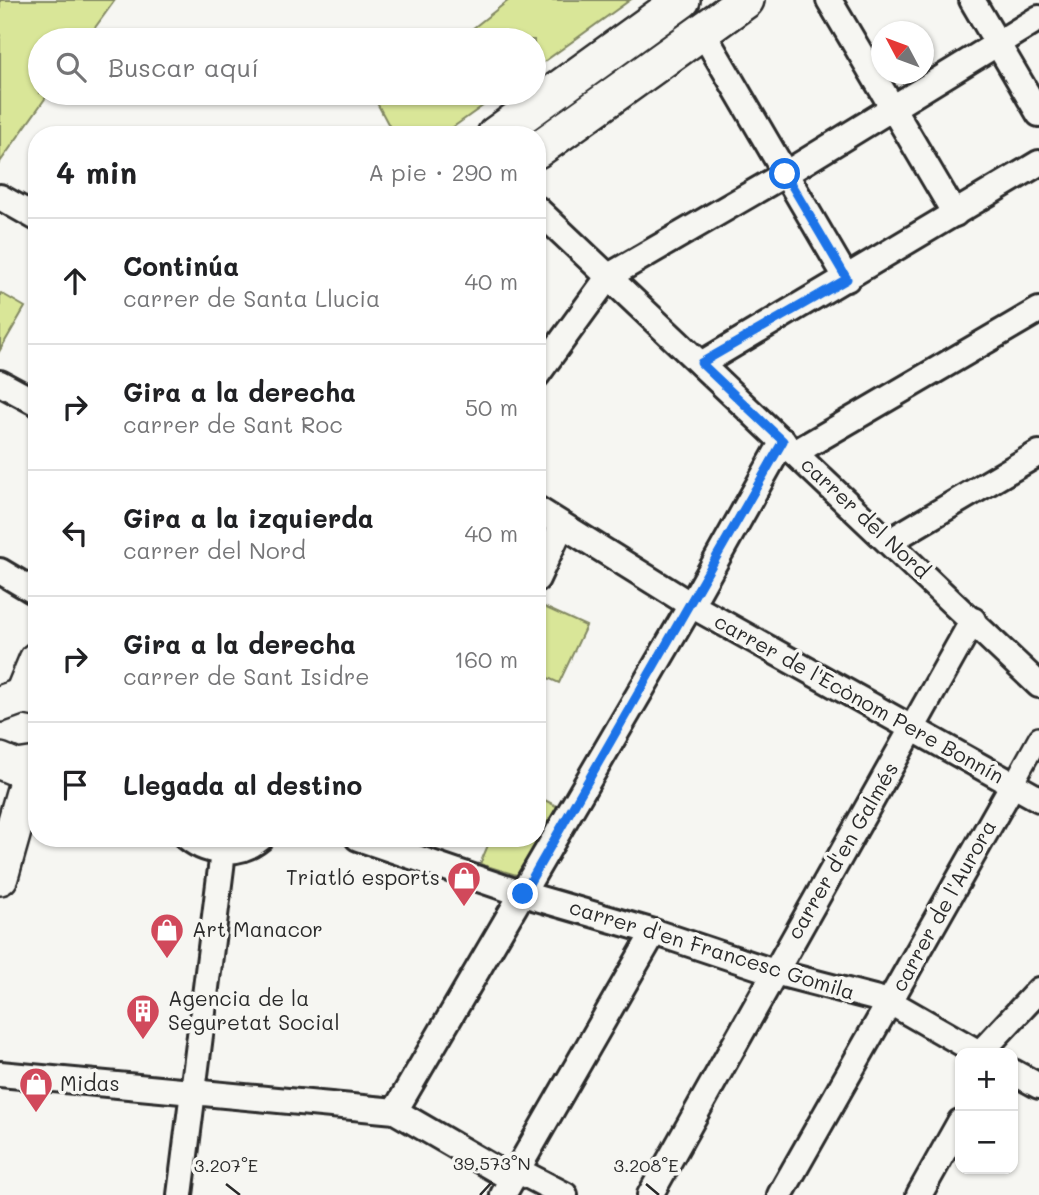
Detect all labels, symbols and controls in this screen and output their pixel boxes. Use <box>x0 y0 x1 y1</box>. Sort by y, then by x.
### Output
north arrow <box>871 21 934 84</box>
search box <box>28 28 546 105</box>
icon: search <box>52 48 90 86</box>
text: Buscar aquí <box>108 50 259 84</box>
text: 4 min <box>56 152 137 192</box>
text: A pie · 290 m <box>368 157 518 187</box>
route start <box>769 158 800 189</box>
text: Continúa <box>123 249 239 283</box>
icon: ahead <box>56 262 94 300</box>
text: 40 m <box>465 266 518 296</box>
text: carrer de Santa Llucia <box>123 283 380 313</box>
text: Gira a la derecha <box>123 375 356 409</box>
icon: right <box>56 388 94 426</box>
text: 50 m <box>465 392 518 422</box>
text: carrer de Sant Roc <box>123 409 343 439</box>
street label: carrer del Nord <box>796 450 936 584</box>
text: Gira a la izquierda <box>123 501 374 535</box>
icon: left <box>56 514 94 552</box>
text: 40 m <box>465 518 518 548</box>
text: carrer del Nord <box>123 535 306 565</box>
street label: carrer de l'Ecònom Pere Bonnín <box>710 607 1009 789</box>
text: Gira a la derecha <box>123 627 356 661</box>
icon: right <box>56 640 94 678</box>
text: 160 m <box>454 644 518 674</box>
text: carrer de Sant Isidre <box>123 661 369 691</box>
street label: carrer d'en Galmés <box>780 757 903 944</box>
icon: arrive <box>56 766 94 804</box>
text: Llegada al destino <box>123 768 362 802</box>
street label: carrer de l'Aurora <box>884 815 1001 996</box>
shop icon: Triatló esports <box>445 859 483 908</box>
place label: Triatló esports <box>286 863 440 890</box>
route end <box>507 878 538 909</box>
street label: carrer d'en Francesc Gomila <box>566 892 859 1005</box>
shop icon: Art Manacor <box>148 911 186 960</box>
place label: Art Manacor <box>192 915 323 942</box>
place label: Agencia de la Seguretat Social <box>168 984 340 1035</box>
building icon: Agencia de la Seguretat Social <box>124 992 162 1041</box>
map controls <box>955 1048 1018 1174</box>
button: + <box>955 1048 1018 1111</box>
shop icon: Midas <box>17 1065 55 1114</box>
place label: Midas <box>60 1069 120 1096</box>
button: − <box>955 1111 1018 1174</box>
text: 39.573°N <box>453 1151 531 1175</box>
text: 3.207°E <box>194 1153 258 1177</box>
text: 3.208°E <box>613 1153 679 1177</box>

